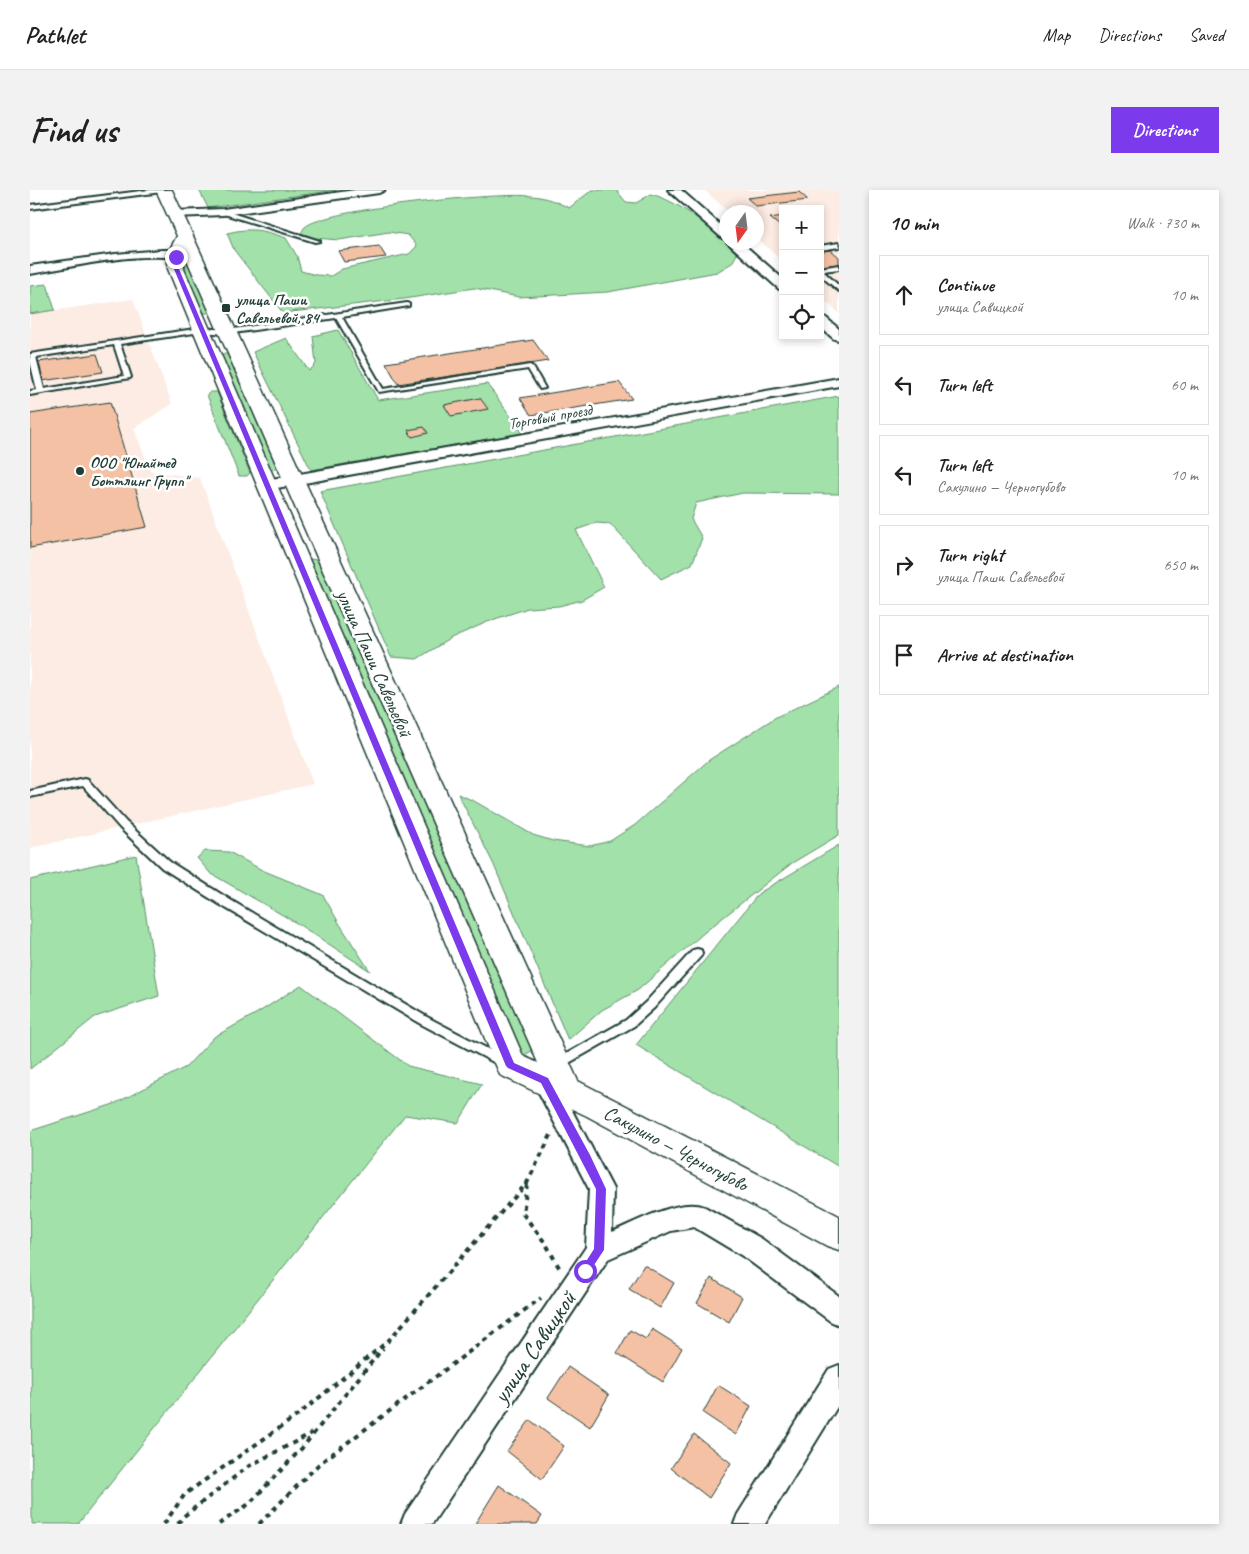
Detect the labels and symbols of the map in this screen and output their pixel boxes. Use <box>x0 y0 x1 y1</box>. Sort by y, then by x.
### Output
north arrow <box>719 205 764 250</box>
route end <box>165 246 188 269</box>
place label: улица Паши Савельевой, 84 <box>234 290 320 328</box>
marker: улица Паши Савельевой, 84 <box>220 302 232 314</box>
street label: Торговый проезд <box>507 400 595 434</box>
place label: ООО "Юнайтед Боттлинг Групп" <box>90 453 192 491</box>
marker: ООО "Юнайтед Боттлинг Групп" <box>74 465 86 477</box>
street label: улица Паши Савельевой <box>330 585 419 742</box>
street label: Сакулино — Черногубово <box>599 1100 754 1198</box>
route start <box>574 1260 597 1283</box>
street label: улица Савицкой <box>484 1283 584 1411</box>

